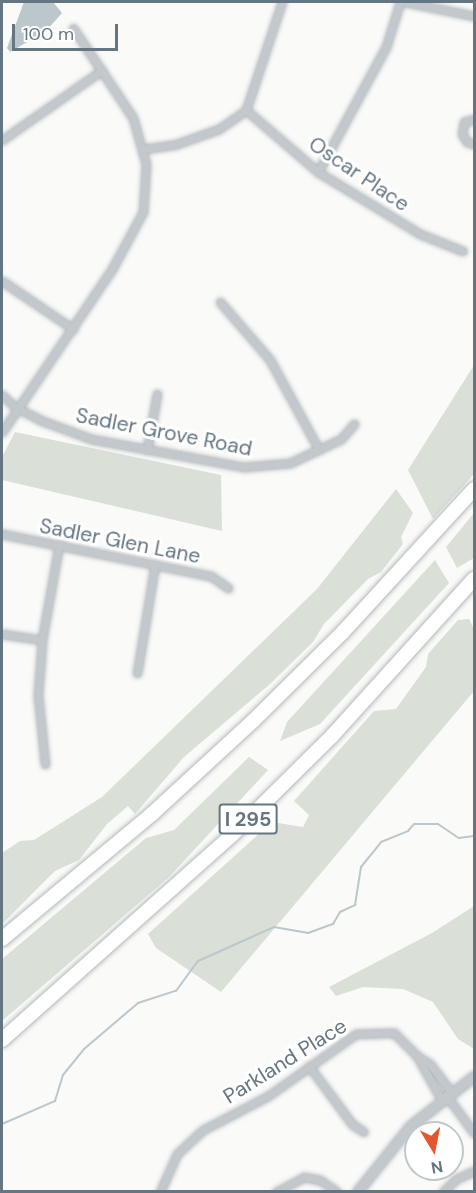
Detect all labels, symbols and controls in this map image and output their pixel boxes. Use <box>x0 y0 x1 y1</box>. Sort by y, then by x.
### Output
scale bar <box>15 12 122 50</box>
text: 100 m <box>23 22 74 46</box>
street label: Oscar Place <box>304 131 414 217</box>
street label: Sadler Grove Road <box>74 403 254 461</box>
street label: Sadler Glen Lane <box>37 513 203 569</box>
road number: I 295 <box>218 802 278 836</box>
street label: Parkland Place <box>219 1013 351 1109</box>
north arrow <box>404 1121 464 1181</box>
text: N <box>429 1156 444 1179</box>

